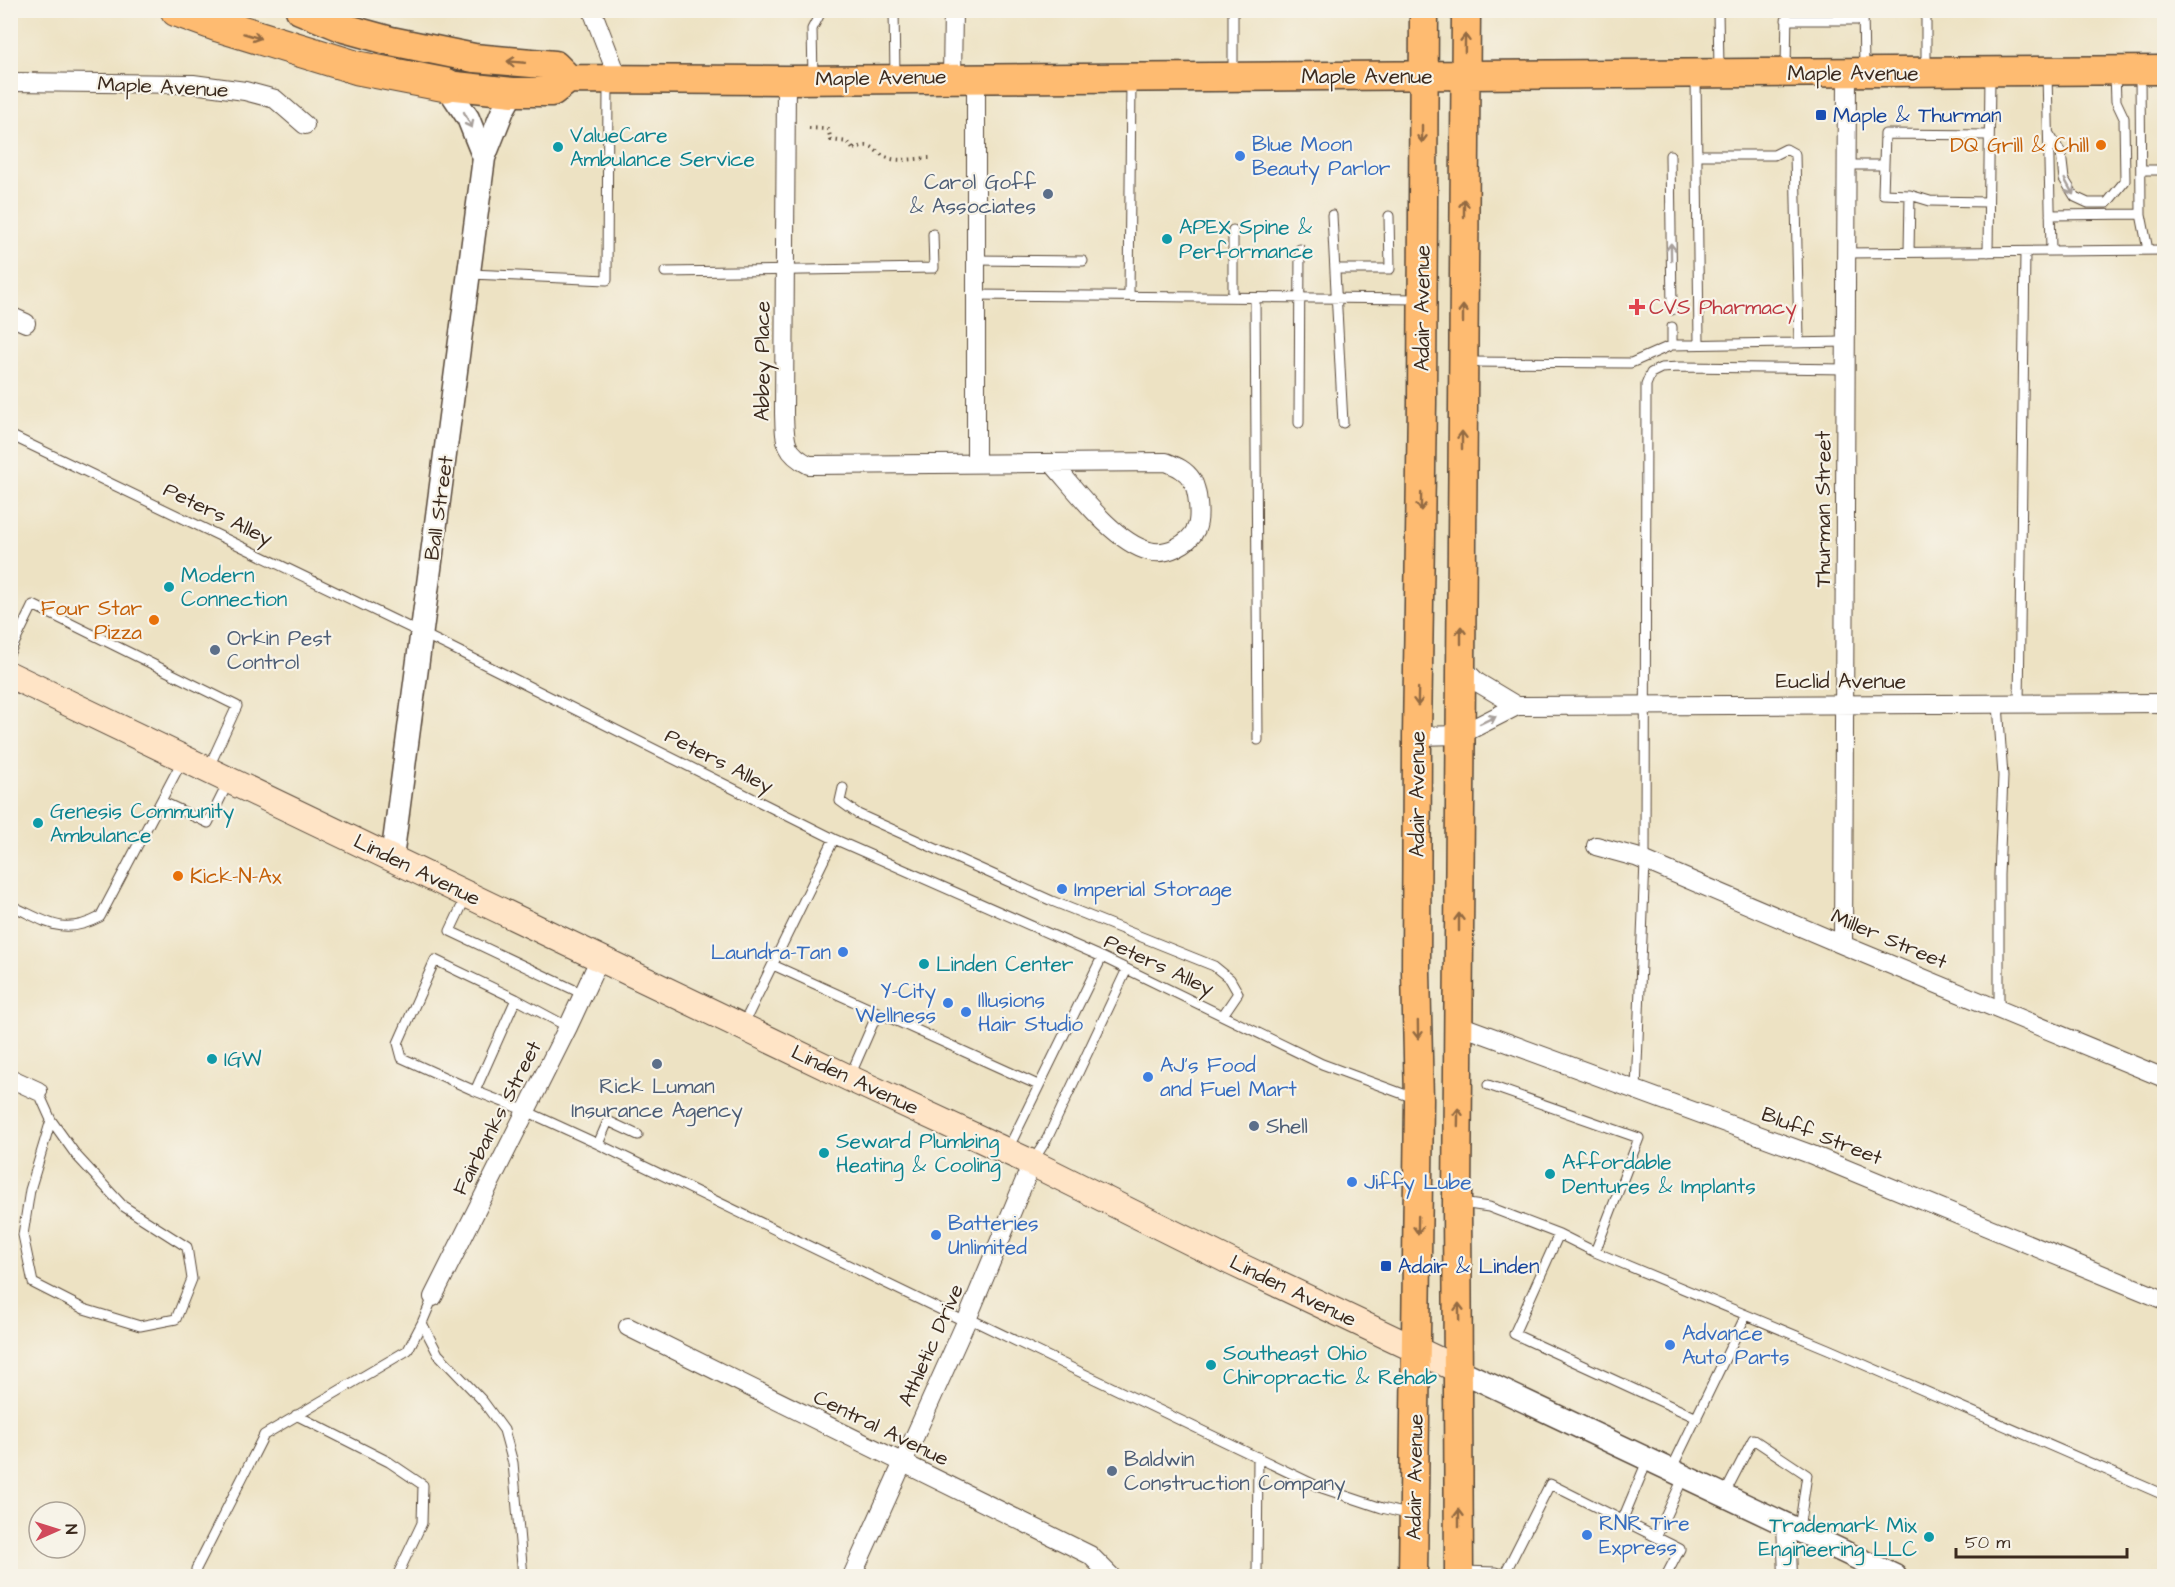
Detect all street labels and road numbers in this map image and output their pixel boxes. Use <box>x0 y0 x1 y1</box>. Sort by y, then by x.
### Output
street label: Maple Avenue <box>1787 59 1919 89</box>
street label: Maple Avenue <box>815 62 947 95</box>
street label: Maple Avenue <box>1301 62 1433 92</box>
street label: Maple Avenue <box>97 69 229 106</box>
street label: Adair Avenue <box>1408 245 1437 371</box>
street label: Abbey Place <box>748 301 779 421</box>
street label: Thurman Street <box>1809 430 1838 587</box>
street label: Ball Street <box>417 453 461 562</box>
street label: Peters Alley <box>158 475 278 555</box>
street label: Euclid Avenue <box>1776 667 1906 696</box>
street label: Peters Alley <box>659 721 779 803</box>
street label: Adair Avenue <box>1403 731 1432 857</box>
street label: Linden Avenue <box>349 827 485 913</box>
street label: Miller Street <box>1827 902 1952 977</box>
street label: Peters Alley <box>1099 927 1219 1005</box>
street label: Fairbanks Street <box>446 1035 549 1200</box>
street label: Linden Avenue <box>787 1038 923 1122</box>
street label: Bluff Street <box>1758 1100 1887 1172</box>
street label: Linden Avenue <box>1225 1248 1361 1334</box>
street label: Athletic Drive <box>891 1279 971 1411</box>
street label: Central Avenue <box>808 1383 954 1473</box>
street label: Adair Avenue <box>1399 1414 1431 1540</box>

